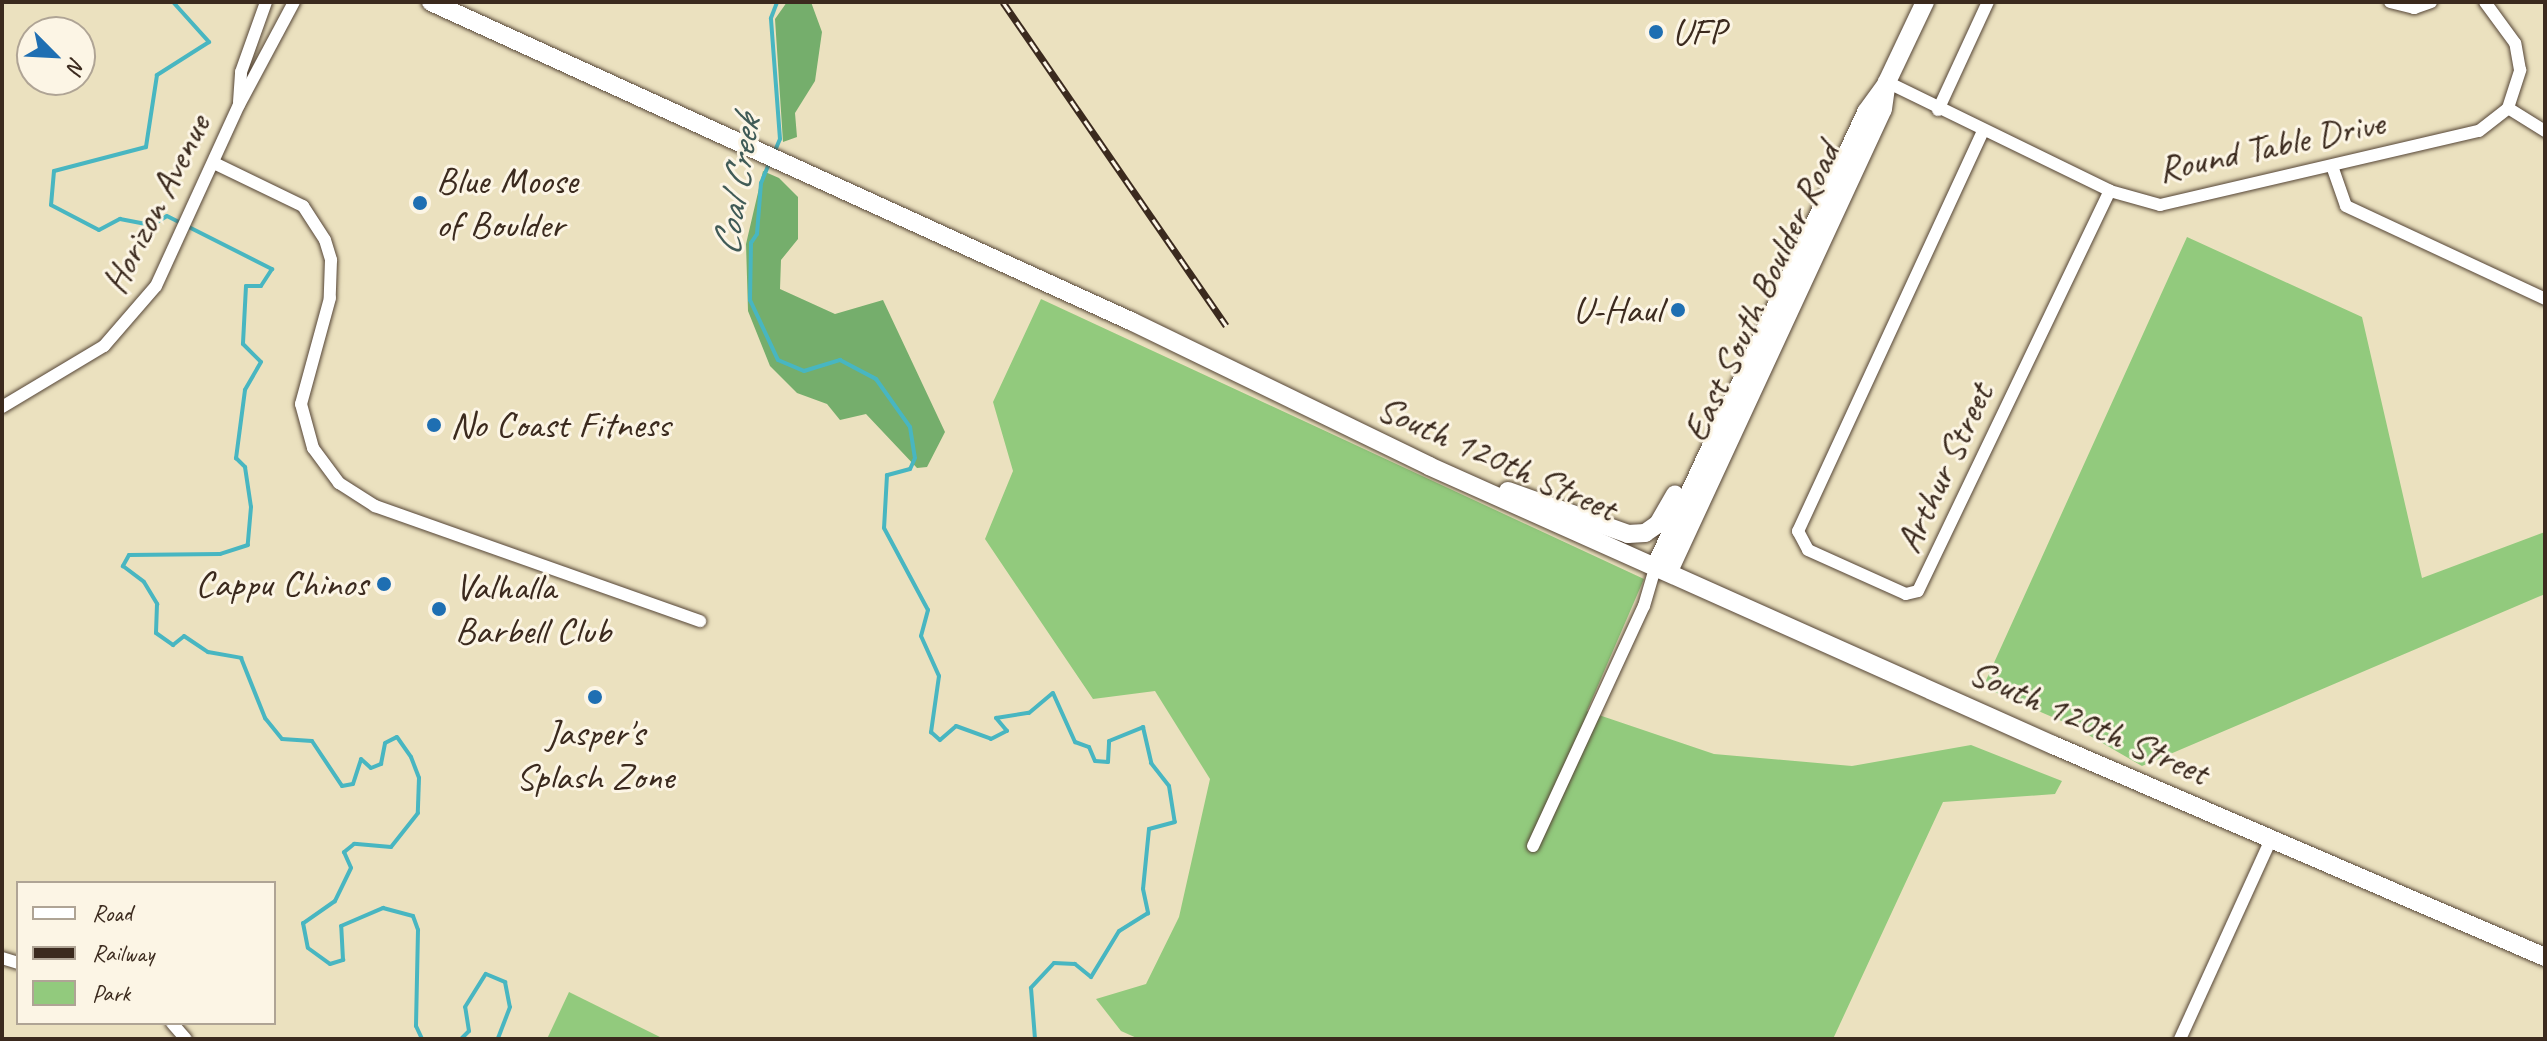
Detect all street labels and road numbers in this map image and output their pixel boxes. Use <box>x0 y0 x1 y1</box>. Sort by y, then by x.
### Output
street label: Round Table Drive <box>2153 100 2389 192</box>
street label: Horizon Avenue <box>92 107 220 301</box>
street label: East South Boulder Road <box>1672 136 1850 448</box>
street label: Arthur Street <box>1885 376 2003 560</box>
street label: South 120th Street <box>1370 385 1624 531</box>
street label: South 120th Street <box>1962 649 2216 795</box>

